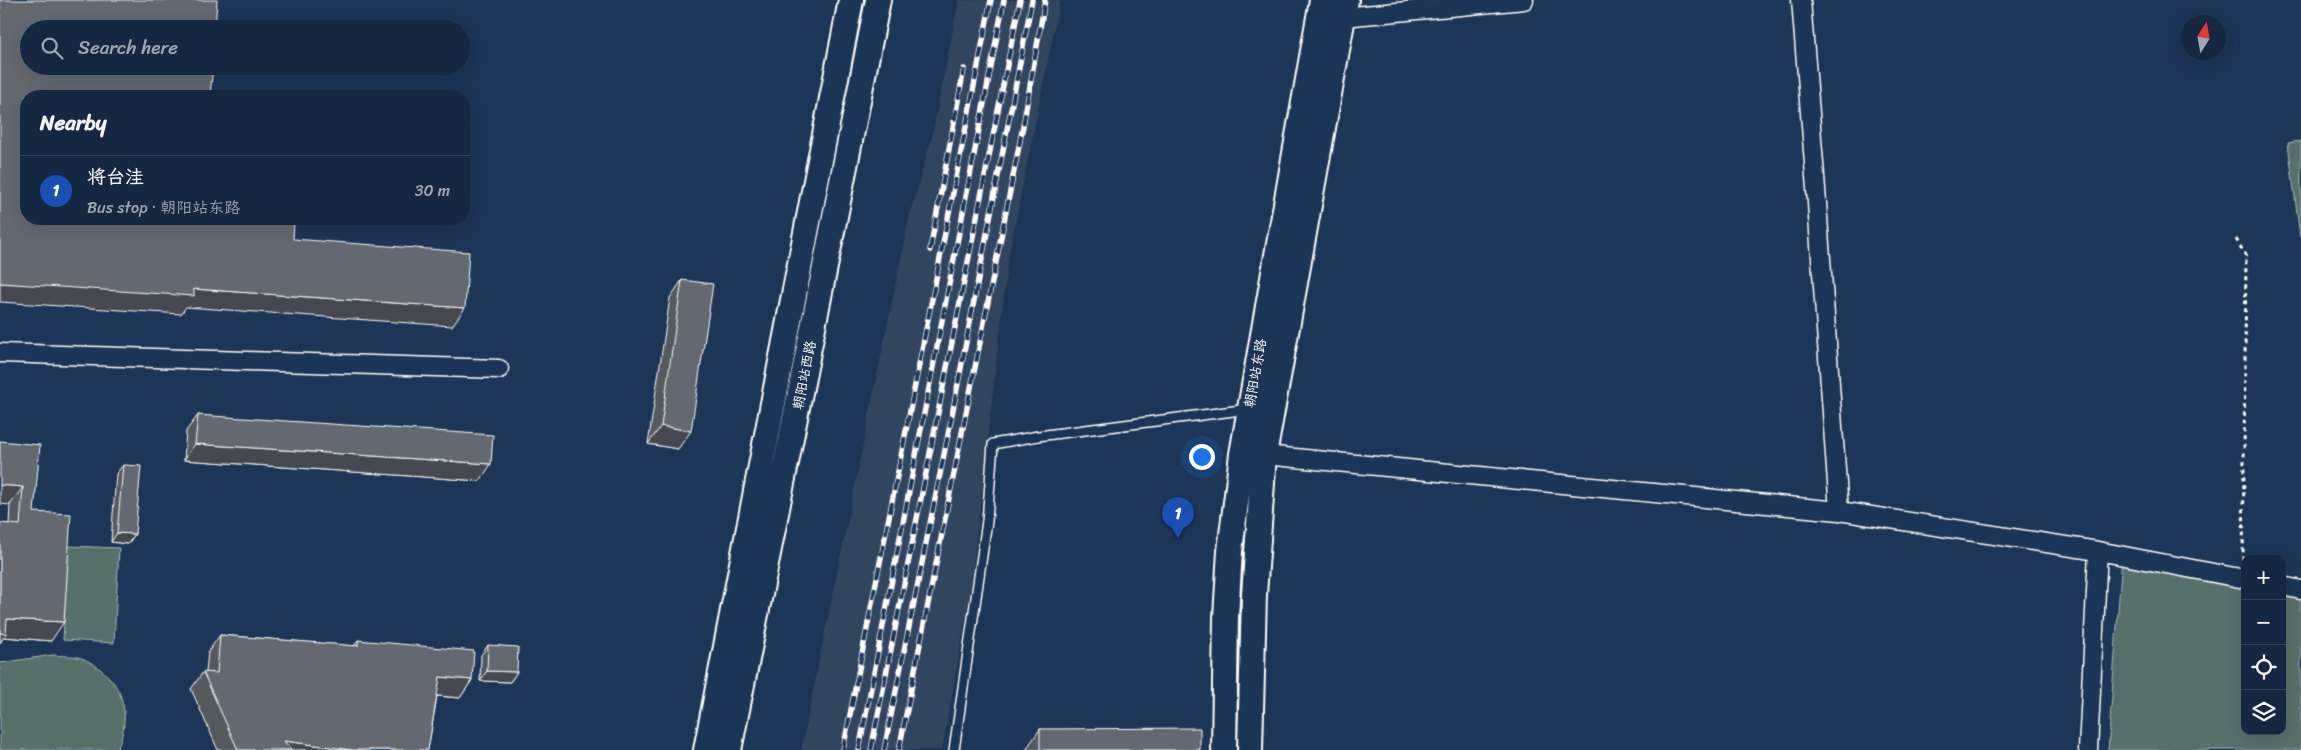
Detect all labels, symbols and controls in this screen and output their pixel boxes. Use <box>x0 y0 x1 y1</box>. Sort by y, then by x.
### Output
north arrow <box>2181 15 2226 60</box>
search box <box>20 20 470 75</box>
text: Search here <box>78 31 178 64</box>
icon: search <box>38 34 66 62</box>
text: Nearby <box>40 104 106 142</box>
text: 将台洼 <box>87 160 144 193</box>
text: 1 <box>53 176 59 205</box>
text: 30 m <box>415 176 450 205</box>
text: Bus stop · 朝阳站东路 <box>87 193 240 222</box>
street label: 朝阳站东路 <box>1237 336 1274 410</box>
street label: 朝阳站西路 <box>786 338 823 412</box>
your location <box>1189 444 1215 470</box>
pin: 1 <box>1162 497 1194 538</box>
map controls <box>2241 555 2286 735</box>
button: + <box>2241 555 2286 600</box>
button: − <box>2241 600 2286 645</box>
button: locate <box>2241 645 2286 690</box>
button: layers <box>2241 690 2286 735</box>

